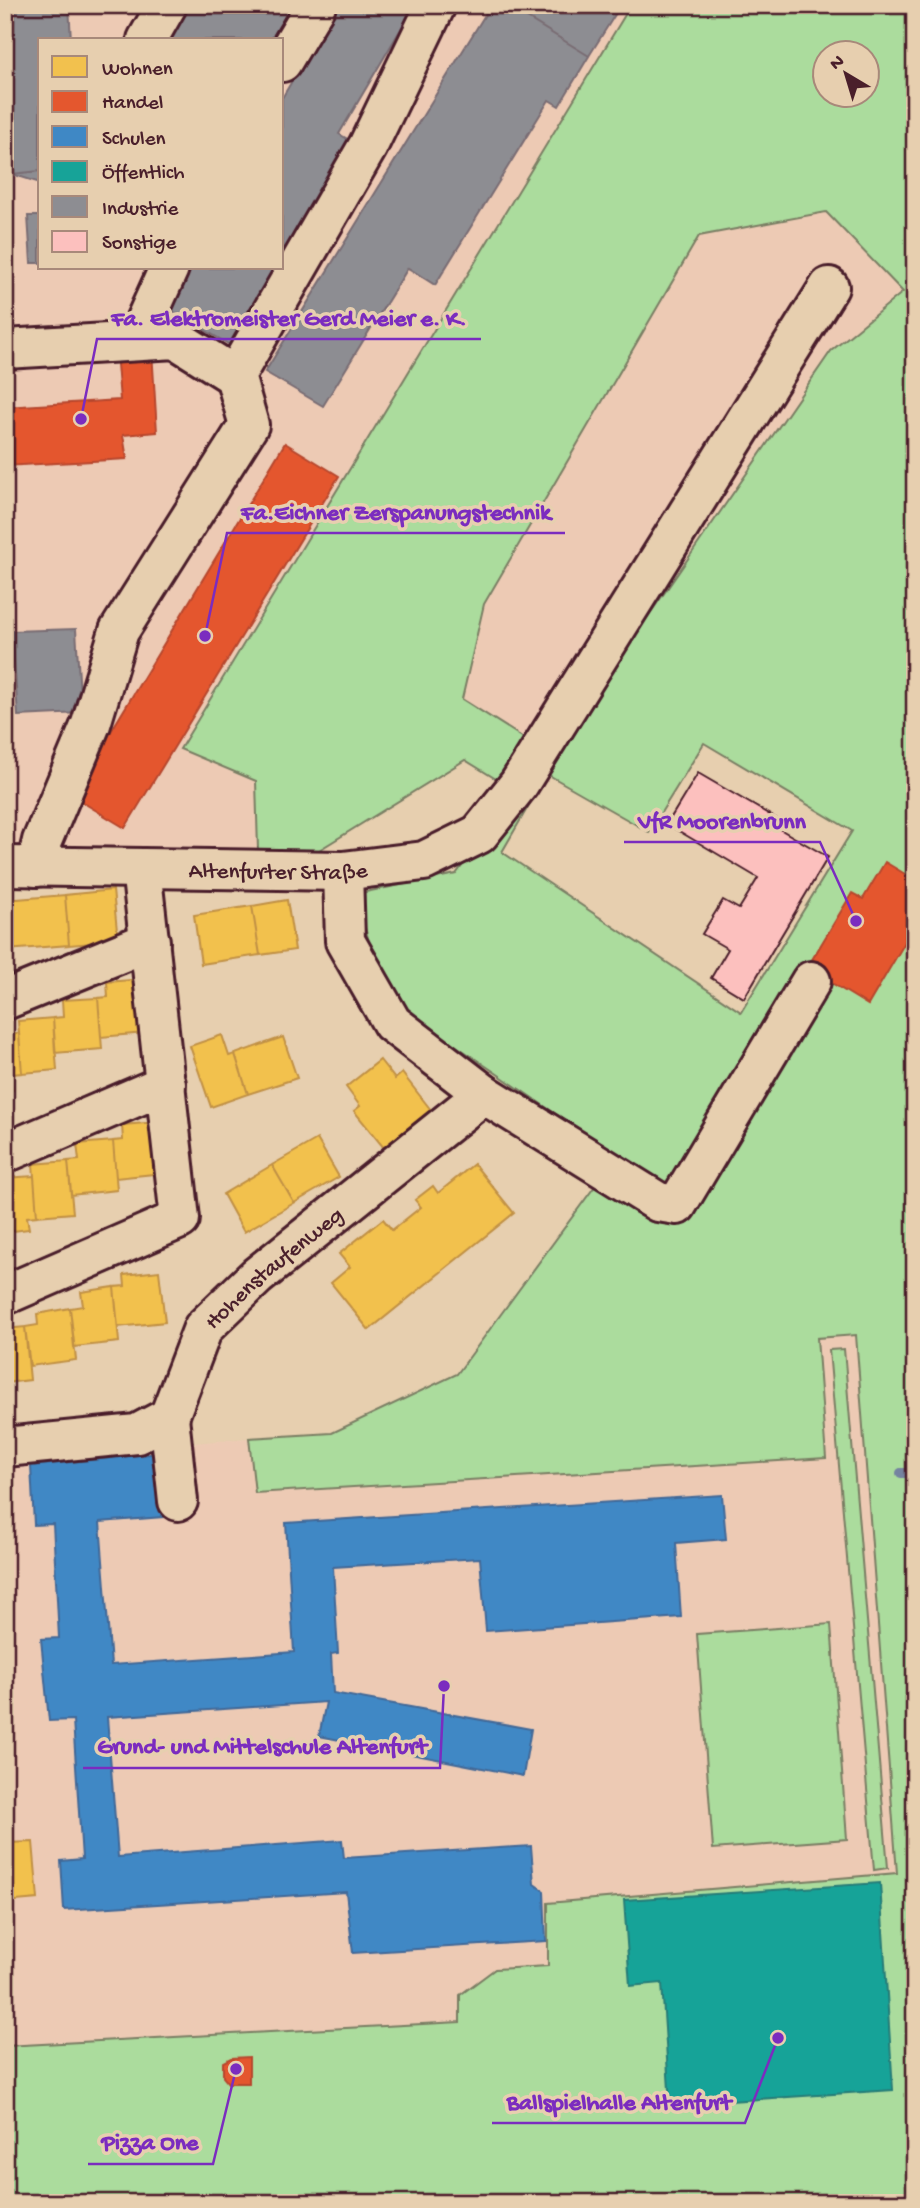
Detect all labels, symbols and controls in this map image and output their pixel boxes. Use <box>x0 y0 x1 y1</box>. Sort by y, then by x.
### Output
legend <box>38 38 284 270</box>
north arrow <box>811 38 881 108</box>
text: N <box>826 50 850 76</box>
text: Wohnen <box>102 58 173 83</box>
text: Handel <box>102 92 163 117</box>
text: Schulen <box>102 128 165 153</box>
text: Öffentlich <box>102 162 184 187</box>
text: Industrie <box>102 198 179 223</box>
text: Sonstige <box>102 232 177 257</box>
callout: Fa. Elektromeister Gerd Meier e. K. <box>97 294 481 339</box>
text: Fa. Elektromeister Gerd Meier e. K. <box>110 306 467 335</box>
callout: Fa.Eichner Zerspanungstechnik <box>227 488 565 533</box>
text: Fa.Eichner Zerspanungstechnik <box>240 500 554 529</box>
callout: VfR Moorenbrunn <box>624 797 820 842</box>
text: VfR Moorenbrunn <box>637 809 807 838</box>
street label: Altenfurter Straße <box>188 858 370 888</box>
street label: Hohenstaufenweg <box>200 1202 350 1336</box>
callout: Grund- und Mittelschule Altenfurt <box>83 1723 440 1768</box>
text: Grund- und Mittelschule Altenfurt <box>97 1734 429 1763</box>
callout: Ballspielhalle Altenfurt <box>492 2078 745 2123</box>
text: Ballspielhalle Altenfurt <box>506 2090 733 2119</box>
callout: Pizza One <box>88 2119 213 2164</box>
text: Pizza One <box>100 2130 200 2159</box>

